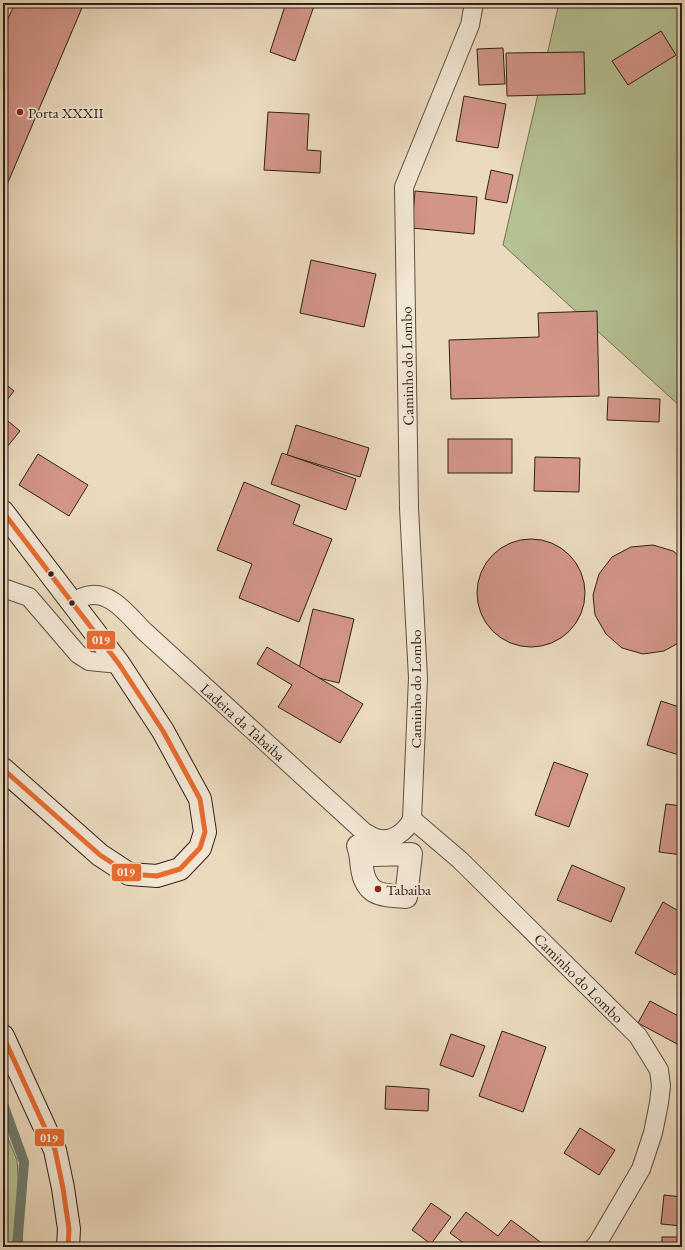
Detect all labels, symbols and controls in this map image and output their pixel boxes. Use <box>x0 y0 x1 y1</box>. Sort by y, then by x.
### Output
place label: Porta XXXII <box>28 103 104 122</box>
marker: Porta XXXII <box>15 107 25 117</box>
street label: Caminho do Lombo <box>396 306 418 426</box>
unlabelled marker <box>46 569 56 579</box>
unlabelled marker <box>67 598 77 608</box>
street label: Caminho do Lombo <box>406 629 425 749</box>
line badge: 019 <box>86 630 116 650</box>
text: 019 <box>92 633 110 647</box>
street label: Ladeira da Tabaiba <box>197 679 289 765</box>
line badge: 019 <box>111 863 142 882</box>
text: 019 <box>117 865 135 879</box>
place label: Tabaiba <box>386 880 431 899</box>
marker: Tabaiba <box>373 884 383 894</box>
street label: Caminho do Lombo <box>530 929 628 1027</box>
line badge: 019 <box>34 1128 65 1147</box>
text: 019 <box>40 1131 58 1145</box>

